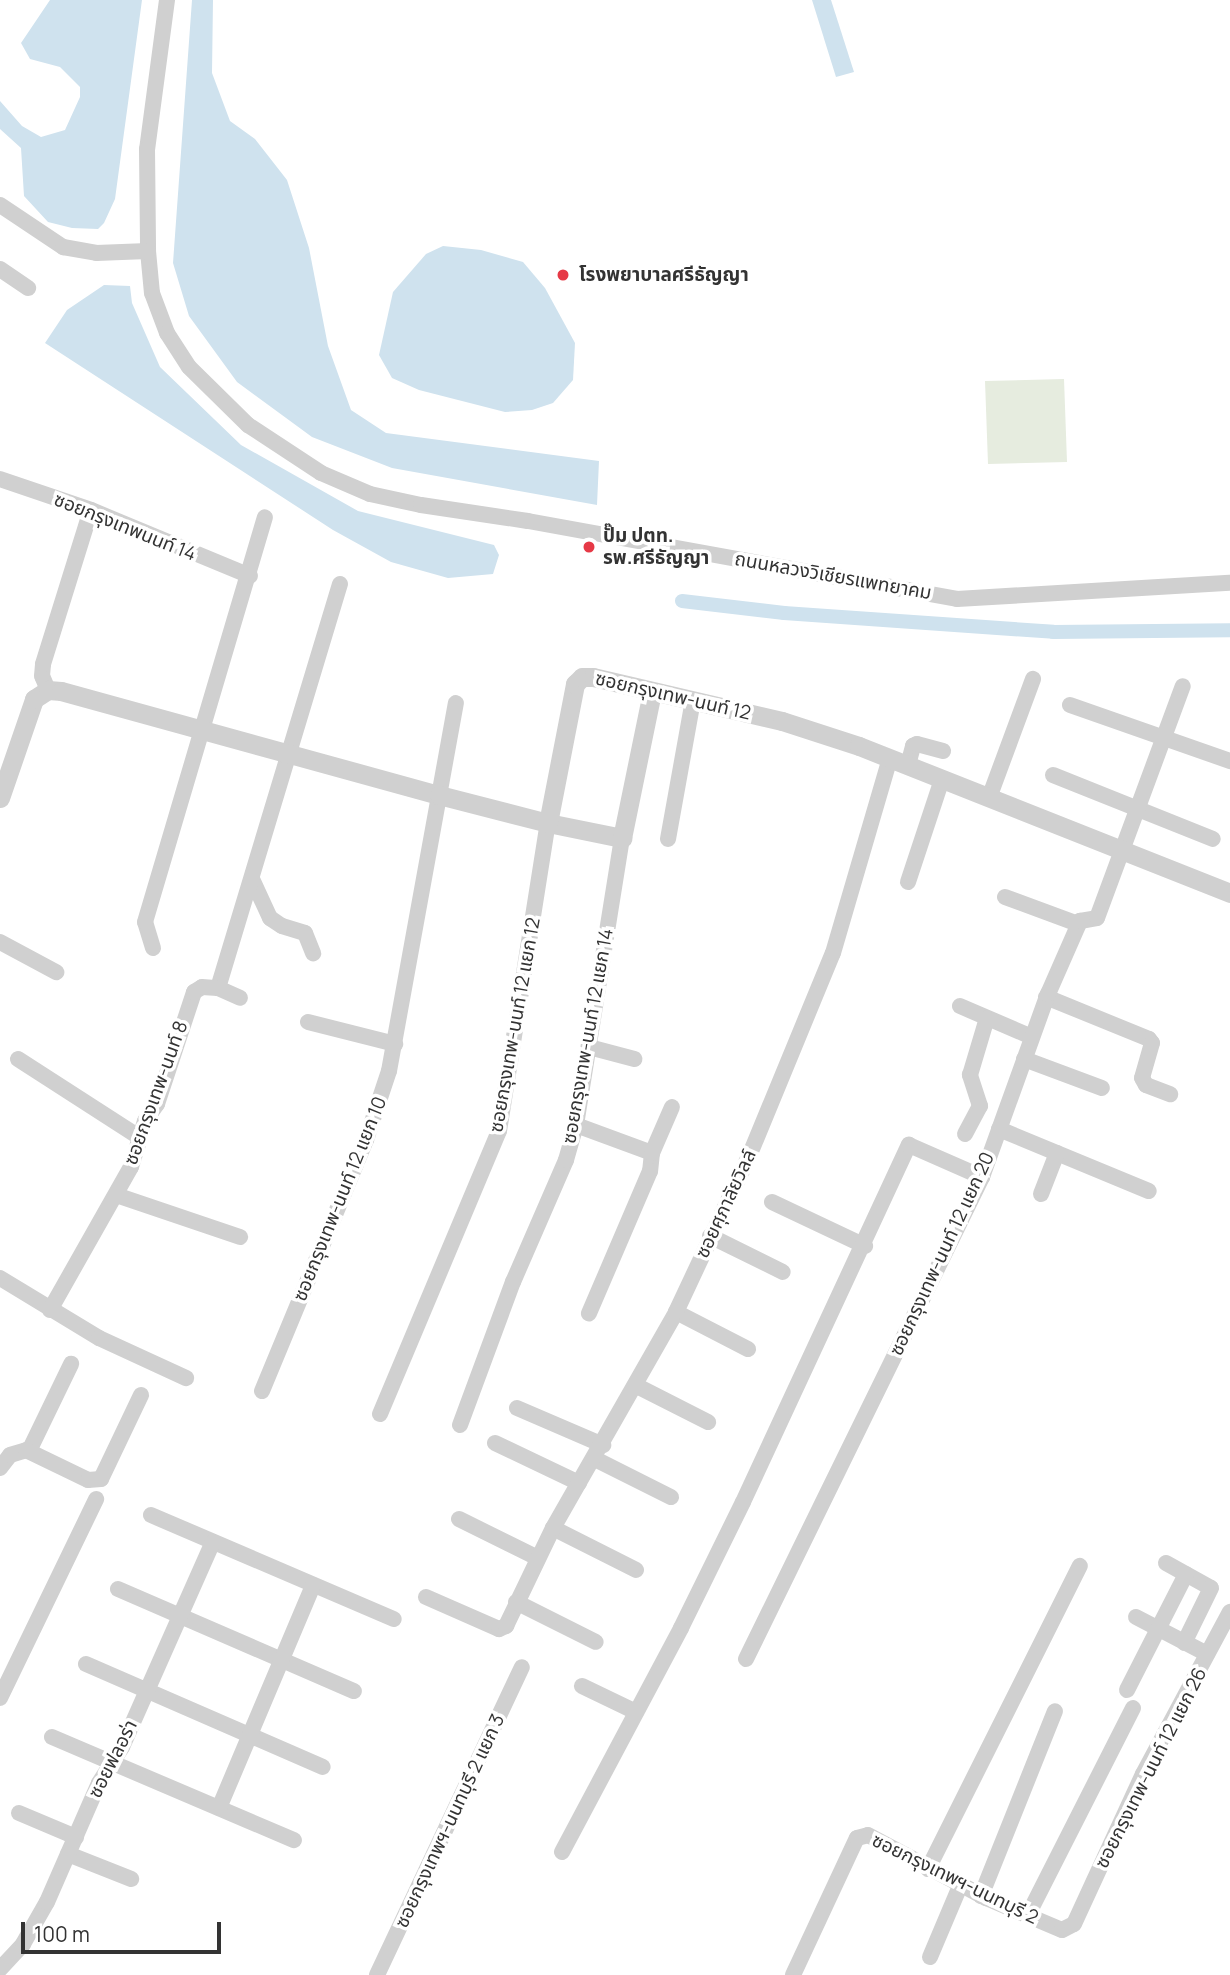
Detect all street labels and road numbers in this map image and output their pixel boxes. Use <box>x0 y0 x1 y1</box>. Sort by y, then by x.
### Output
street label: ซอยกรุงเทพนนท์ 14 <box>51 488 199 566</box>
street label: ถนนหลวงวิเชียรแพทยาคม <box>733 547 933 605</box>
street label: ซอยกรุงเทพ-นนท์ 12 <box>593 667 753 725</box>
street label: ซอยกรุงเทพ-นนท์ 12 แยก 12 <box>485 916 545 1134</box>
street label: ซอยกรุงเทพ-นนท์ 12 แยก 14 <box>558 927 618 1145</box>
street label: ซอยกรุงเทพ-นนท์ 8 <box>119 1018 193 1168</box>
street label: ซอยกรุงเทพ-นนท์ 12 แยก 10 <box>289 1093 391 1305</box>
street label: ซอยศุภาลัยวิลล์ <box>691 1146 761 1262</box>
street label: ซอยกรุงเทพ-นนท์ 12 แยก 20 <box>885 1149 999 1359</box>
street label: ซอยกรุงเทพ-นนท์ 12 แยก 26 <box>1090 1664 1212 1872</box>
street label: ซอยกรุงเทพฯ-นนทบุรี 2 แยก 3 <box>390 1711 510 1931</box>
street label: ซอยฟลอร่า <box>84 1716 142 1802</box>
street label: ซอยกรุงเทพฯ-นนทบุรี 2 <box>868 1829 1042 1929</box>

